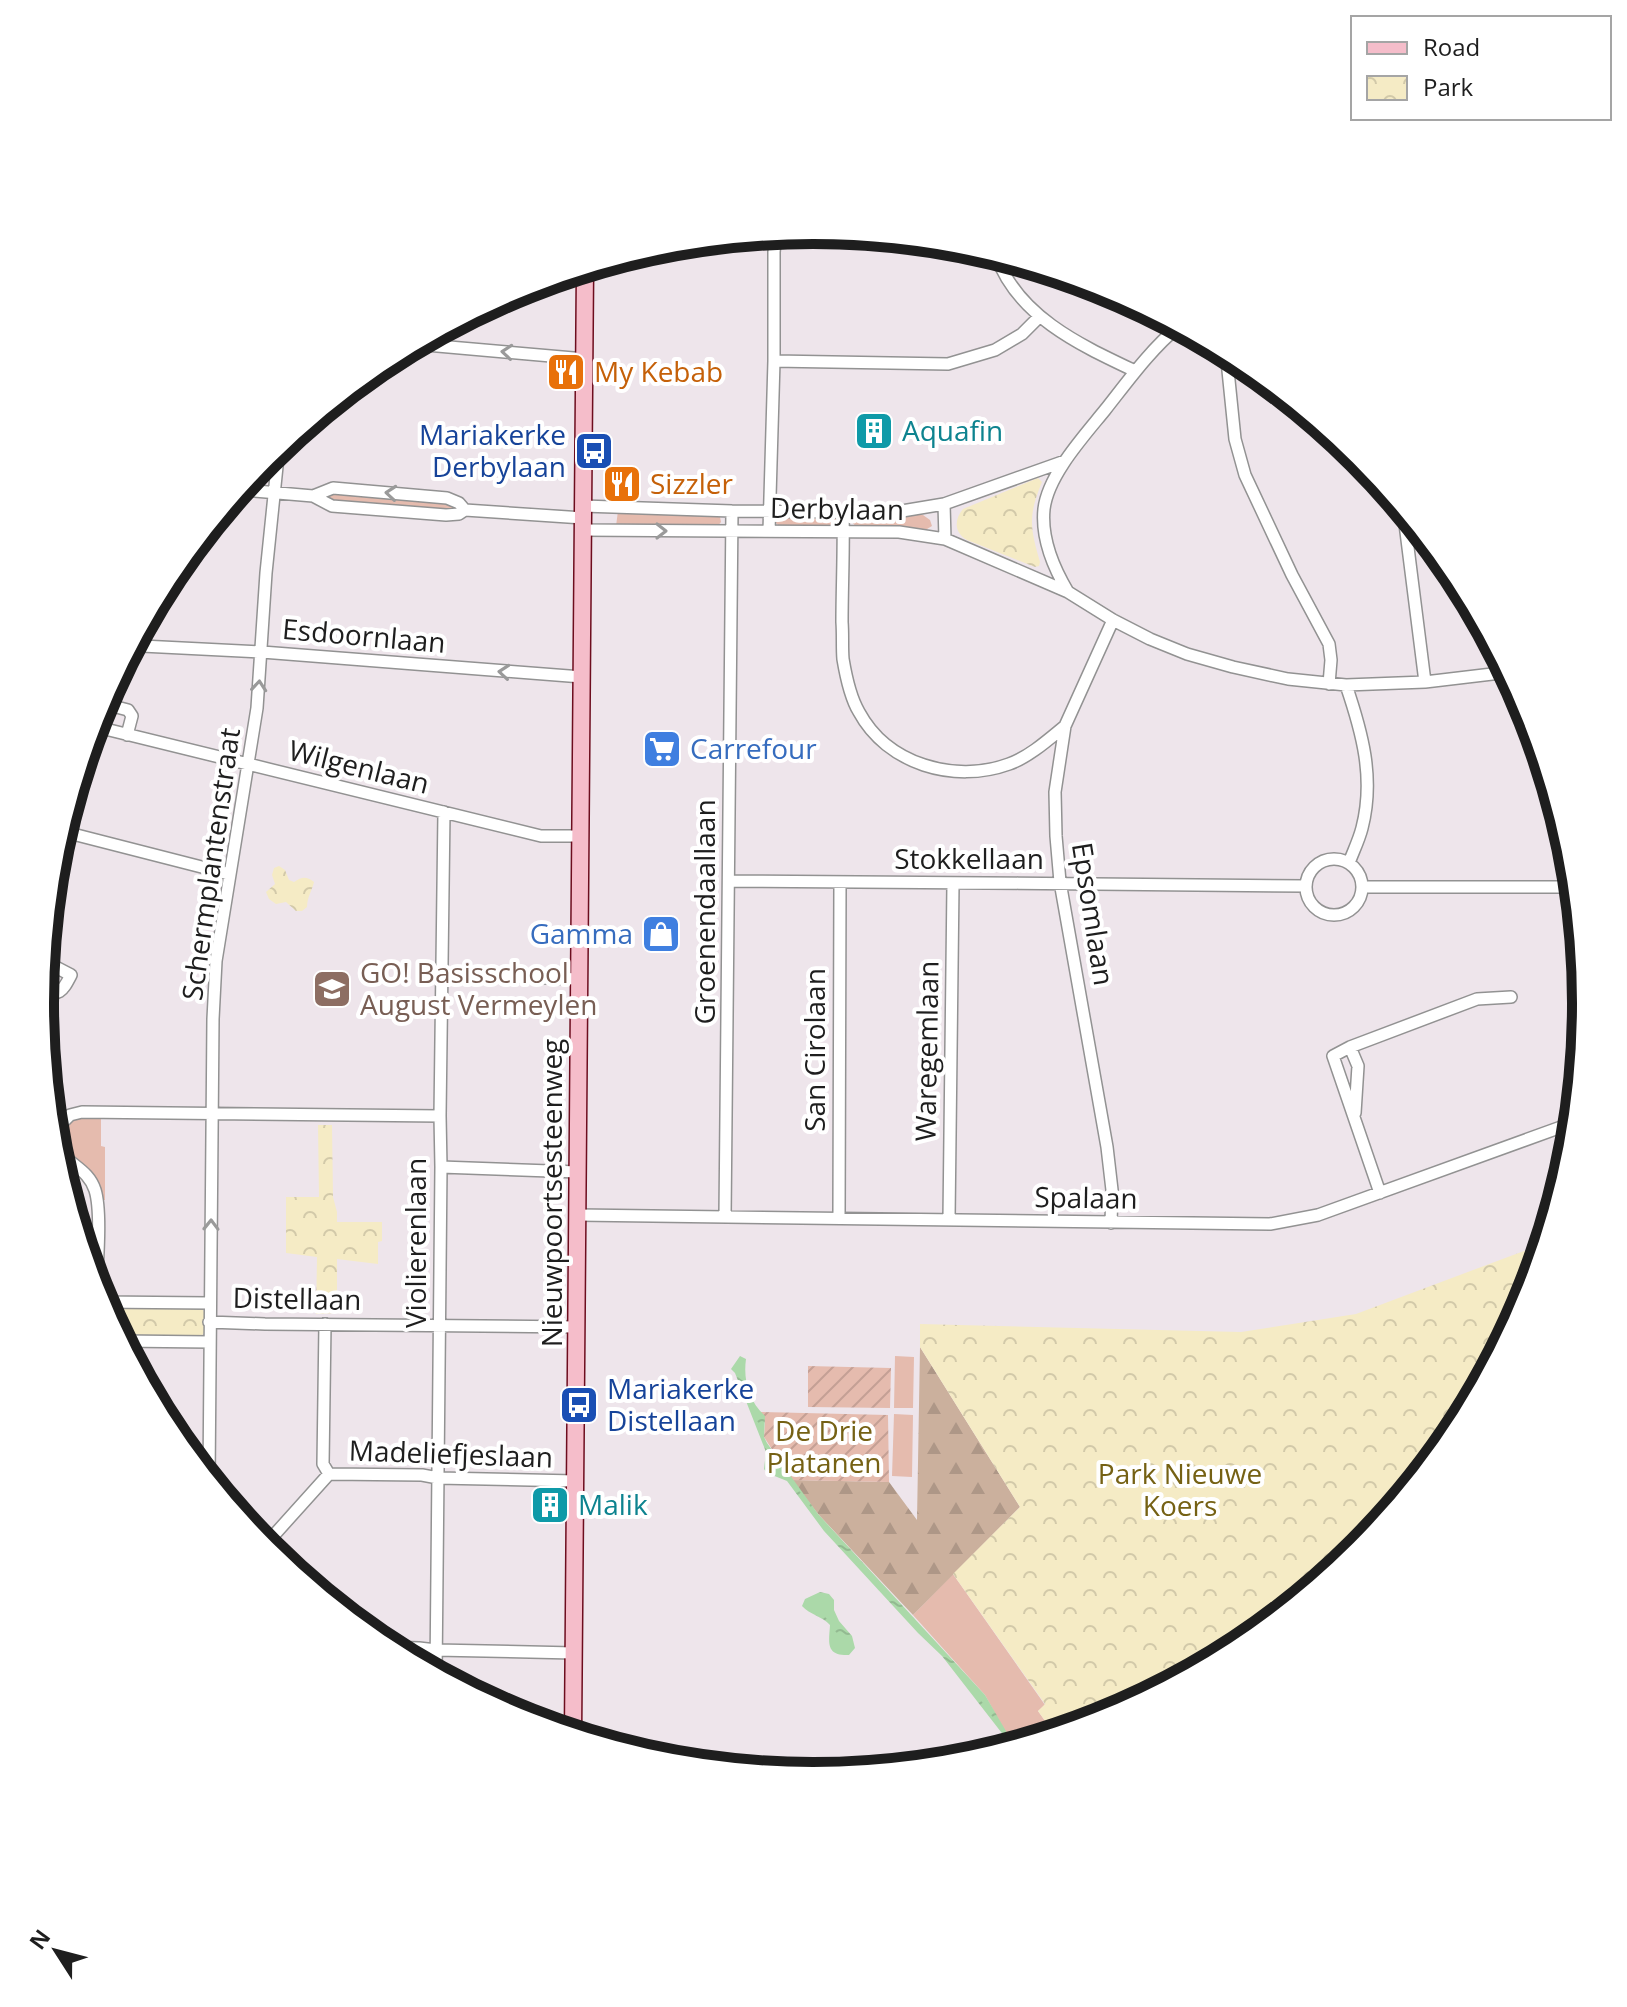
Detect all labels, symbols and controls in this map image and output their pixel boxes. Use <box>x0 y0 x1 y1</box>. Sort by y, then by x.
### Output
legend <box>1351 16 1611 120</box>
text: Road <box>1423 30 1480 63</box>
text: Park <box>1423 70 1474 103</box>
one-way arrow <box>500 344 513 361</box>
restaurant icon: My Kebab <box>545 351 587 393</box>
place label: My Kebab <box>594 352 723 390</box>
building icon: Aquafin <box>853 410 895 452</box>
place label: Aquafin <box>902 411 1003 449</box>
place label: Mariakerke Derbylaan <box>419 415 566 485</box>
bus stop icon: Mariakerke Derbylaan <box>573 430 615 472</box>
restaurant icon: Sizzler <box>601 463 643 505</box>
place label: Sizzler <box>650 464 733 502</box>
one-way arrow <box>384 485 397 502</box>
street label: Derbylaan <box>770 488 904 528</box>
one-way arrow <box>655 522 668 540</box>
street label: Esdoornlaan <box>281 609 447 661</box>
one-way arrow <box>497 663 510 680</box>
one-way arrow <box>250 679 267 692</box>
street label: Schermplantenstraat <box>172 725 248 1003</box>
supermarket icon: Carrefour <box>641 728 683 770</box>
place label: Carrefour <box>690 729 817 767</box>
street label: Wilgenlaan <box>285 730 433 802</box>
street label: Groenendaallaan <box>685 799 723 1025</box>
street label: Stokkellaan <box>894 839 1044 877</box>
street label: Epsomlaan <box>1064 840 1124 988</box>
shop icon: Gamma <box>640 913 682 955</box>
place label: Gamma <box>530 914 633 952</box>
place label: GO! Basisschool August Vermeylen <box>360 953 597 1023</box>
street label: Waregemlaan <box>905 960 947 1142</box>
school or university icon: GO! Basisschool August Vermeylen <box>311 968 353 1010</box>
street label: San Cirolaan <box>795 968 833 1132</box>
street label: Nieuwpoortsesteenweg <box>532 1039 570 1347</box>
street label: Violierenlaan <box>396 1158 434 1328</box>
street label: Spalaan <box>1034 1177 1138 1217</box>
one-way arrow <box>202 1218 219 1231</box>
street label: Distellaan <box>232 1278 362 1318</box>
place label: Mariakerke Distellaan <box>607 1369 754 1439</box>
bus stop icon: Mariakerke Distellaan <box>558 1384 600 1426</box>
park label: De Drie Platanen <box>766 1411 882 1481</box>
street label: Madeliefjeslaan <box>348 1430 554 1476</box>
park label: Park Nieuwe Koers <box>1098 1454 1262 1524</box>
building icon: Malik <box>529 1484 571 1526</box>
place label: Malik <box>578 1485 648 1523</box>
north arrow <box>16 1911 96 1991</box>
text: N <box>22 1923 56 1955</box>

